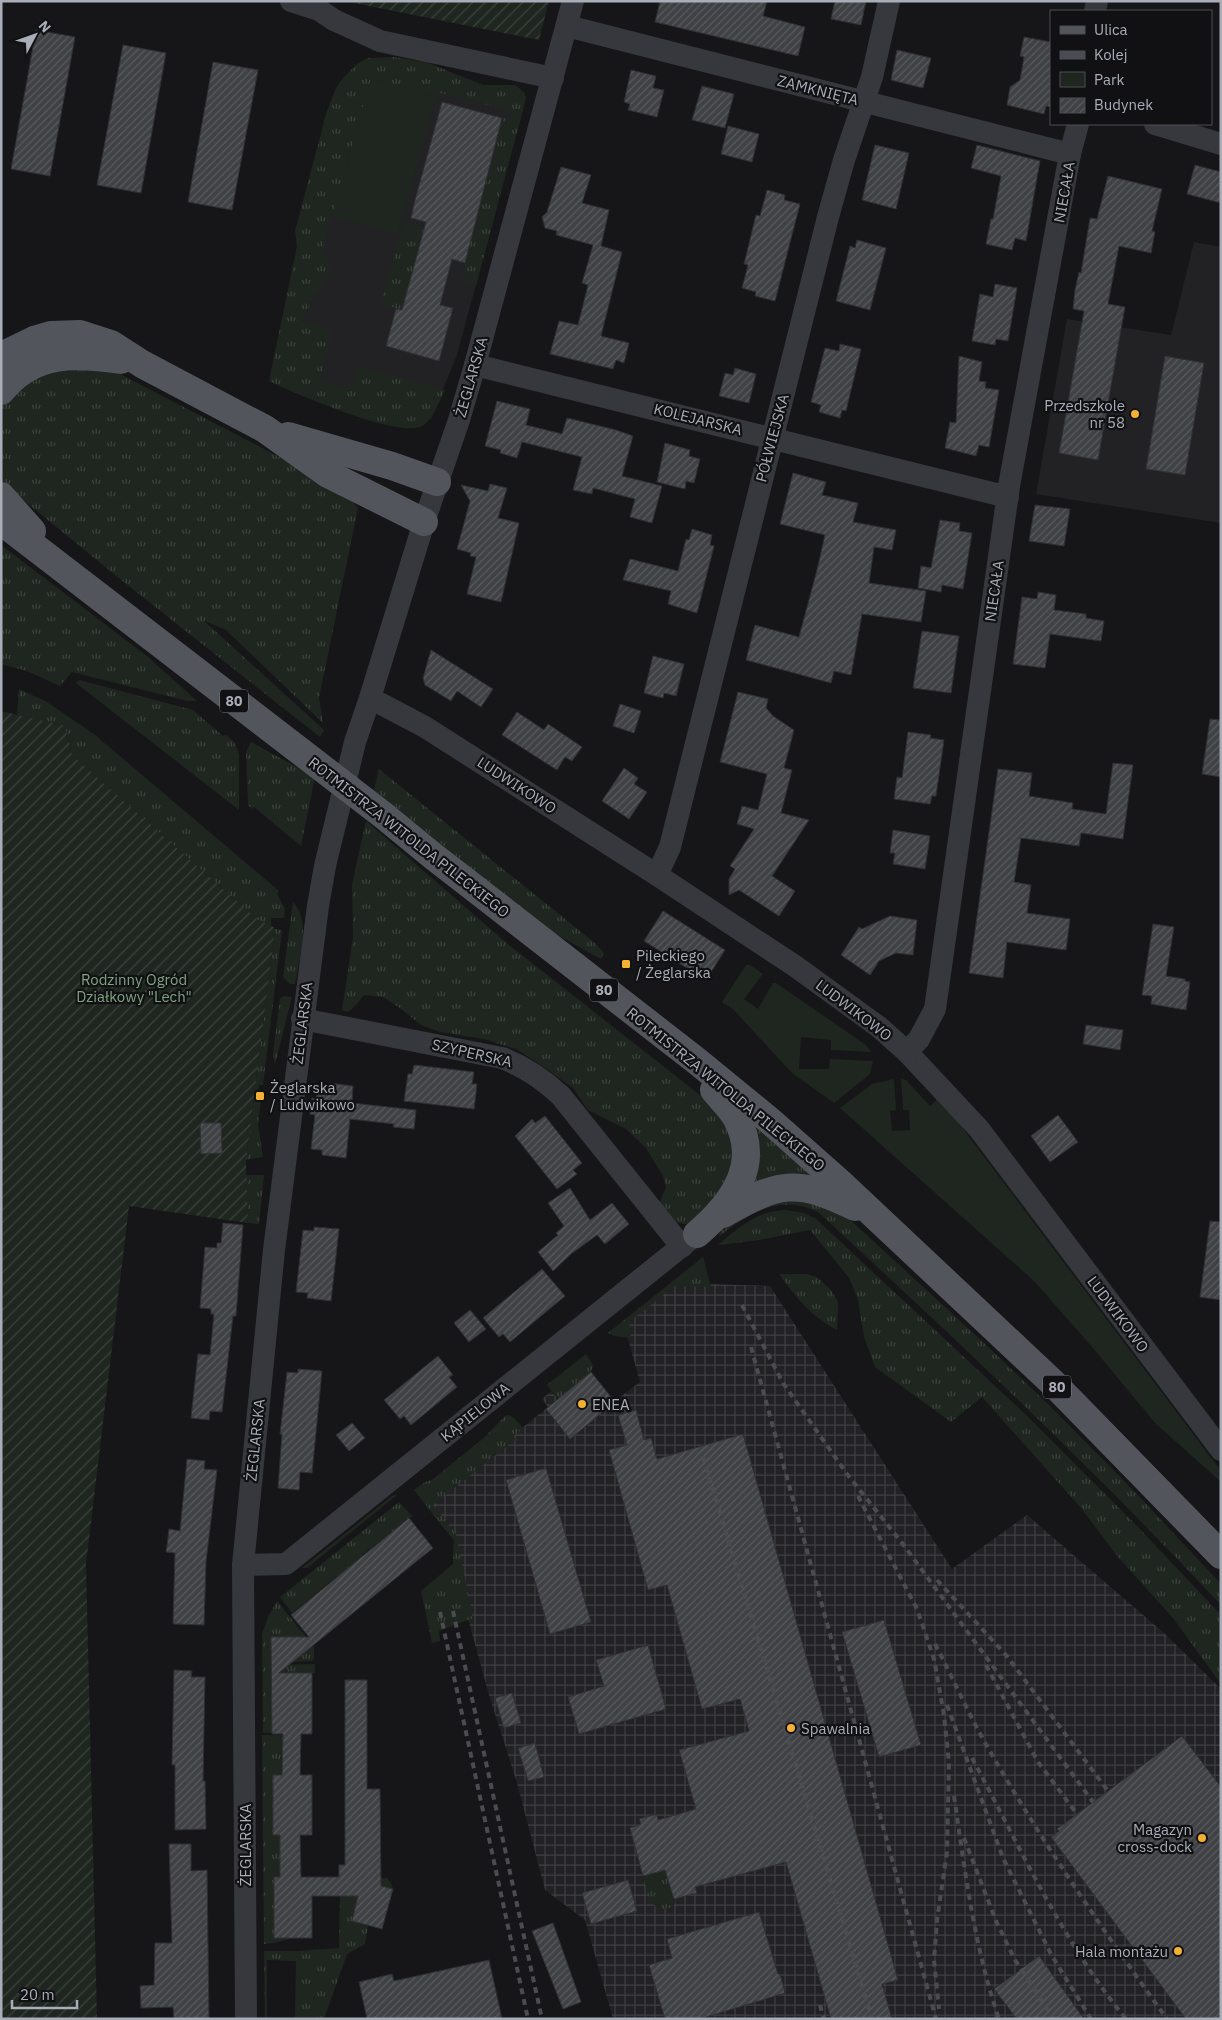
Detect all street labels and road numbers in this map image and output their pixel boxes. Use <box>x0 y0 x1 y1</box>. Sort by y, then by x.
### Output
street label: ZAMKNIĘTA <box>776 71 861 109</box>
street label: NIECAŁA <box>1049 160 1079 224</box>
street label: ŻEGLARSKA <box>450 334 492 419</box>
street label: PÓŁWIEJSKA <box>751 392 793 484</box>
street label: KOLEJARSKA <box>652 399 745 439</box>
street label: NIECAŁA <box>980 559 1008 623</box>
road number: 80 <box>220 689 248 712</box>
street label: LUDWIKOWO <box>474 752 560 818</box>
street label: ROTMISTRZA WITOLDA PILECKIEGO <box>305 753 513 921</box>
street label: LUDWIKOWO <box>812 975 896 1045</box>
road number: 80 <box>590 978 618 1002</box>
street label: ŻEGLARSKA <box>288 980 317 1065</box>
street label: ROTMISTRZA WITOLDA PILECKIEGO <box>623 1003 829 1175</box>
street label: SZYPERSKA <box>430 1035 514 1072</box>
street label: LUDWIKOWO <box>1083 1272 1153 1356</box>
road number: 80 <box>1043 1375 1071 1398</box>
street label: KĄPIELOWA <box>437 1378 514 1446</box>
street label: ŻEGLARSKA <box>241 1397 269 1482</box>
street label: ŻEGLARSKA <box>236 1803 255 1886</box>

